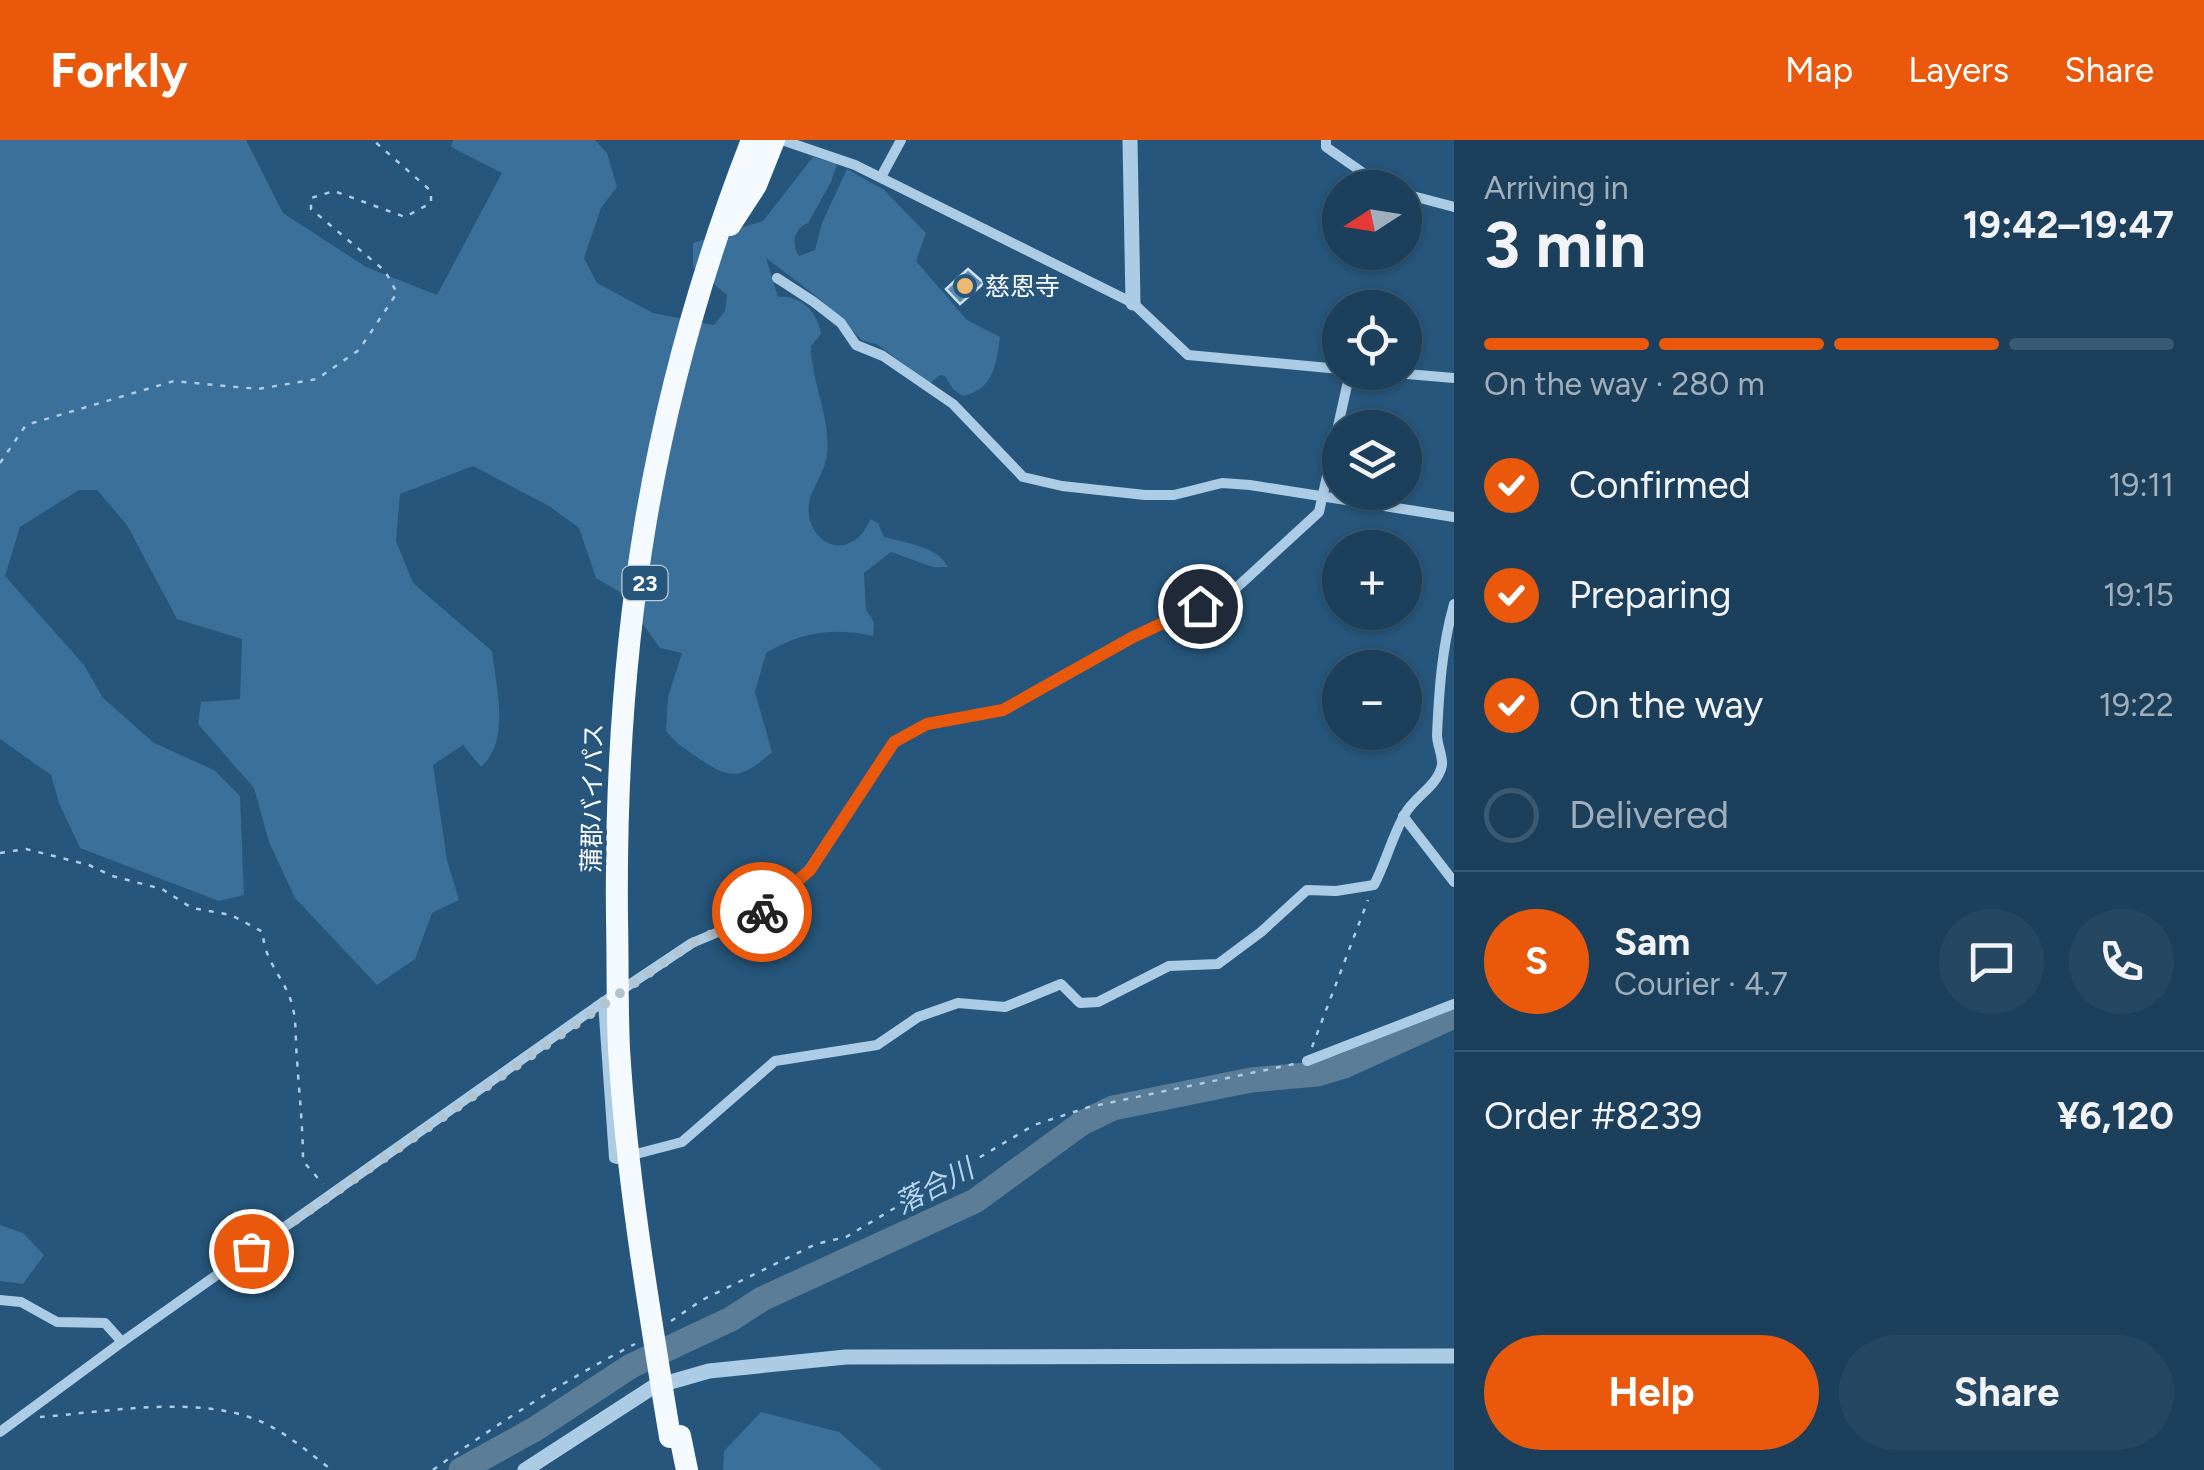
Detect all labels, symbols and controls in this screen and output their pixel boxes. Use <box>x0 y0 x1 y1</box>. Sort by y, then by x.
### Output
text: Forkly <box>50 41 188 99</box>
text: Map <box>1785 49 1853 91</box>
text: Layers <box>1908 49 2009 91</box>
text: Share <box>2064 49 2154 91</box>
text: Arriving in <box>1484 169 1629 207</box>
north arrow <box>1322 170 1422 270</box>
map controls <box>1322 170 1422 750</box>
text: 19:42–19:47 <box>1963 202 2174 248</box>
text: 3 min <box>1484 205 1646 283</box>
place label: 慈恩寺 <box>985 271 1060 301</box>
marker: 慈恩寺 <box>954 275 976 297</box>
button: locate <box>1322 290 1422 390</box>
text: On the way · 280 m <box>1484 365 1765 403</box>
button: layers <box>1322 410 1422 510</box>
icon: check <box>1484 458 1539 513</box>
text: Confirmed <box>1569 462 1751 508</box>
text: 19:11 <box>2108 466 2174 504</box>
button: + <box>1322 530 1422 630</box>
pin <box>1158 564 1243 649</box>
road number: 23 <box>622 566 668 600</box>
icon: check <box>1484 568 1539 623</box>
text: Preparing <box>1569 572 1731 618</box>
text: 19:15 <box>2103 576 2174 614</box>
icon: home <box>1173 579 1228 634</box>
button: − <box>1322 650 1422 750</box>
icon: check <box>1484 678 1539 733</box>
text: On the way <box>1569 682 1763 728</box>
text: 19:22 <box>2099 686 2174 724</box>
street label: 蒲郡バイパス <box>576 723 608 873</box>
text: Delivered <box>1569 792 1729 838</box>
courier <box>712 862 812 962</box>
icon: bike <box>735 885 790 940</box>
button: chat <box>1939 909 2044 1014</box>
button: phone <box>2069 909 2174 1014</box>
text: Sam <box>1614 919 1690 965</box>
text: S <box>1525 938 1548 984</box>
text: Courier · 4.7 <box>1614 965 1788 1003</box>
text: Order #8239 <box>1484 1093 1702 1139</box>
text: ¥6,120 <box>2057 1093 2174 1139</box>
water label: 落合川 <box>889 1150 982 1221</box>
pin <box>209 1209 294 1294</box>
icon: bag <box>224 1224 279 1279</box>
button: Help <box>1484 1335 1819 1450</box>
button: Share <box>1839 1335 2174 1450</box>

